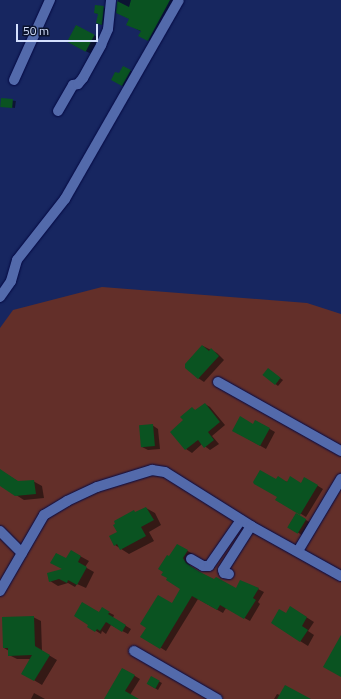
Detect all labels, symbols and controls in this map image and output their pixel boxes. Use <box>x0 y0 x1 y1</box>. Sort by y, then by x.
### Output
scale bar <box>18 16 100 42</box>
text: 50 m <box>23 21 49 40</box>

